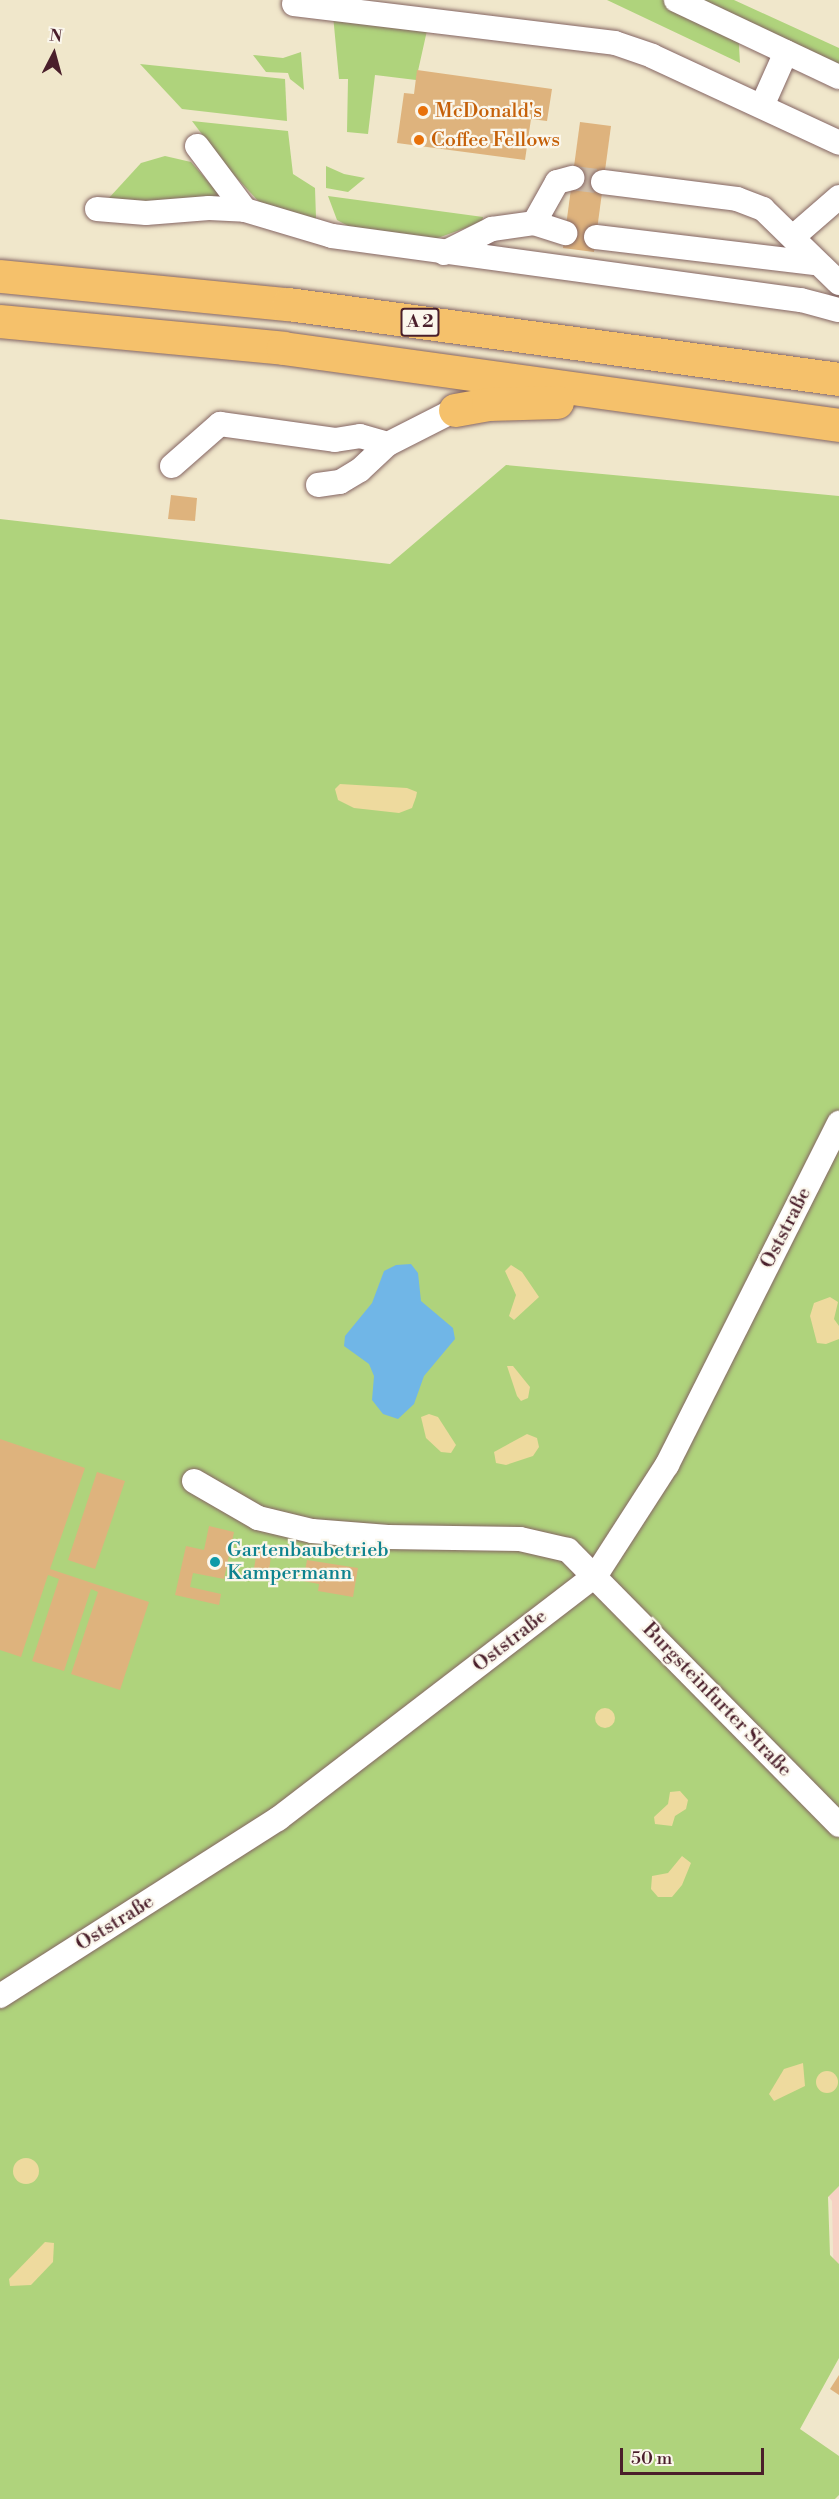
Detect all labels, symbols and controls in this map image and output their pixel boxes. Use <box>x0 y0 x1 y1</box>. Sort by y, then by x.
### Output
north arrow <box>24 24 84 84</box>
text: N <box>49 25 63 47</box>
place label: McDonald's <box>435 99 542 123</box>
marker: McDonald's <box>416 104 430 118</box>
place label: Coffee Fellows <box>431 128 560 152</box>
marker: Coffee Fellows <box>412 133 426 147</box>
road number: A 2 <box>400 307 440 337</box>
street label: Oststraße <box>755 1184 817 1272</box>
place label: Gartenbaubetrieb Kampermann <box>227 1538 389 1585</box>
marker: Gartenbaubetrieb Kampermann <box>208 1555 222 1569</box>
street label: Oststraße <box>468 1605 552 1677</box>
street label: Burgsteinfurter Straße <box>637 1618 797 1782</box>
street label: Oststraße <box>71 1890 159 1956</box>
scale bar <box>623 2436 767 2474</box>
text: 50 m <box>631 2447 672 2470</box>

